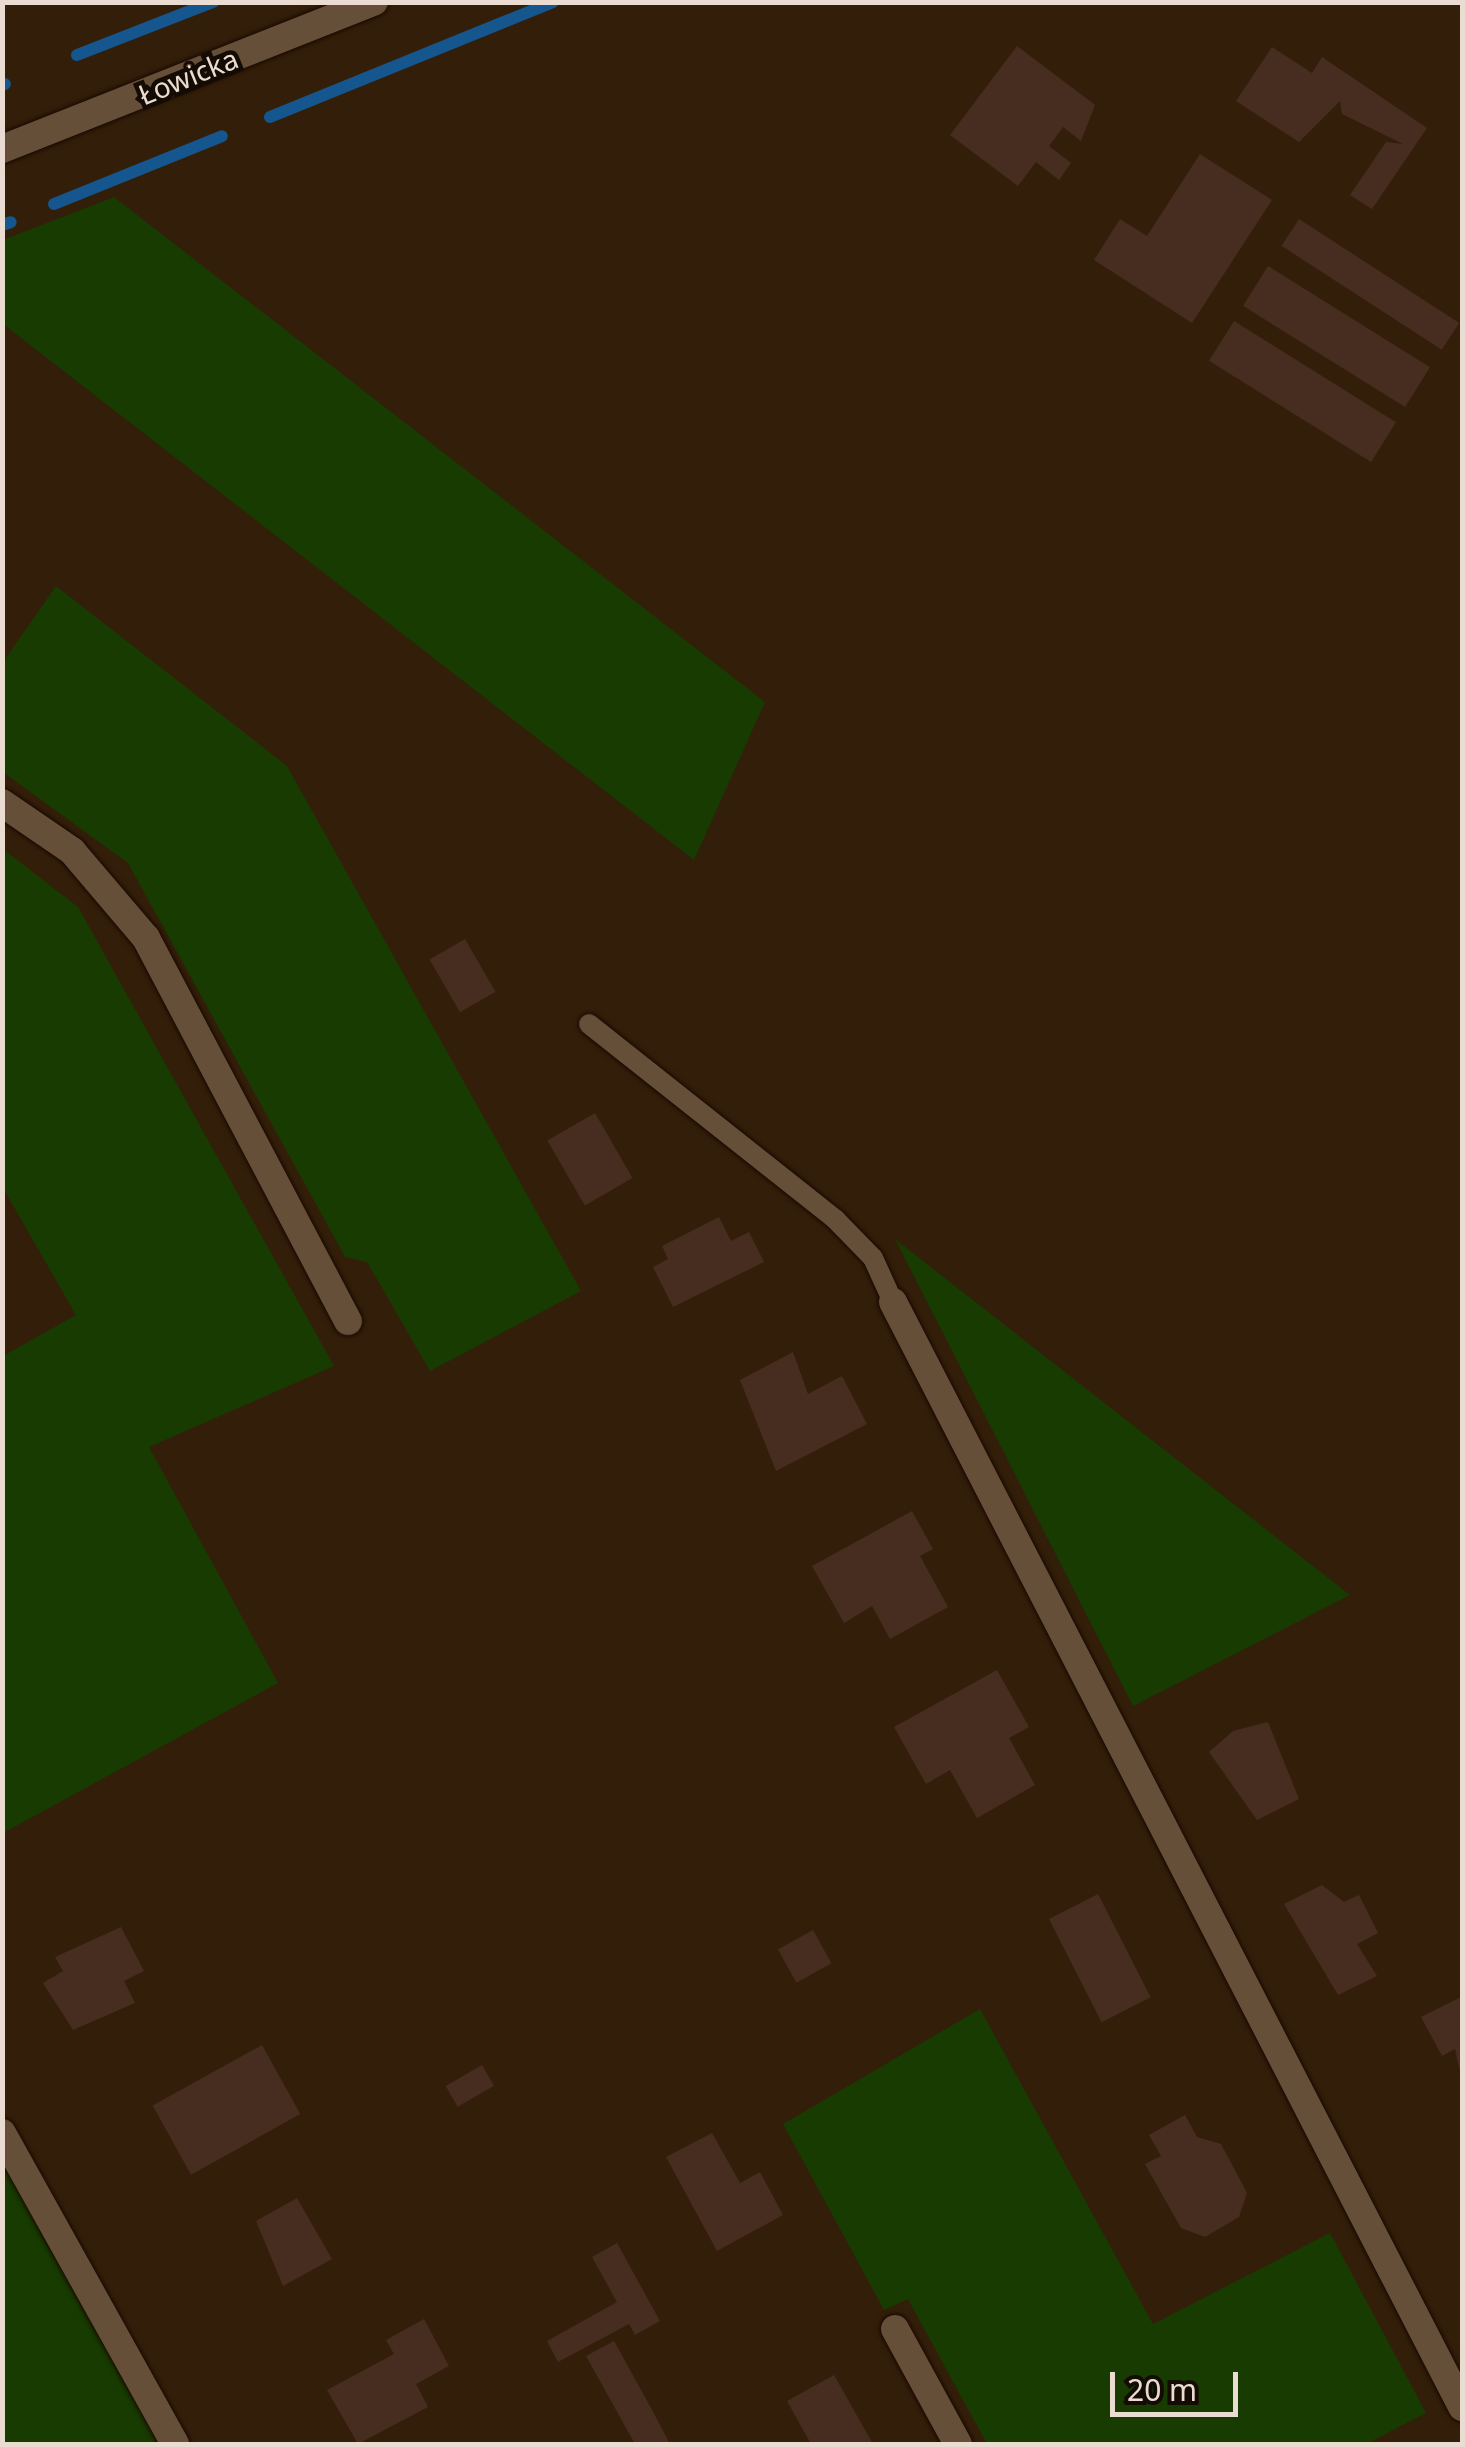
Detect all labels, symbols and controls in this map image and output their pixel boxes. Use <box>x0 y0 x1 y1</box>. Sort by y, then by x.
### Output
street label: Łowicka <box>133 41 243 111</box>
scale bar <box>1115 2352 1242 2414</box>
text: 20 m <box>1127 2369 1197 2410</box>

